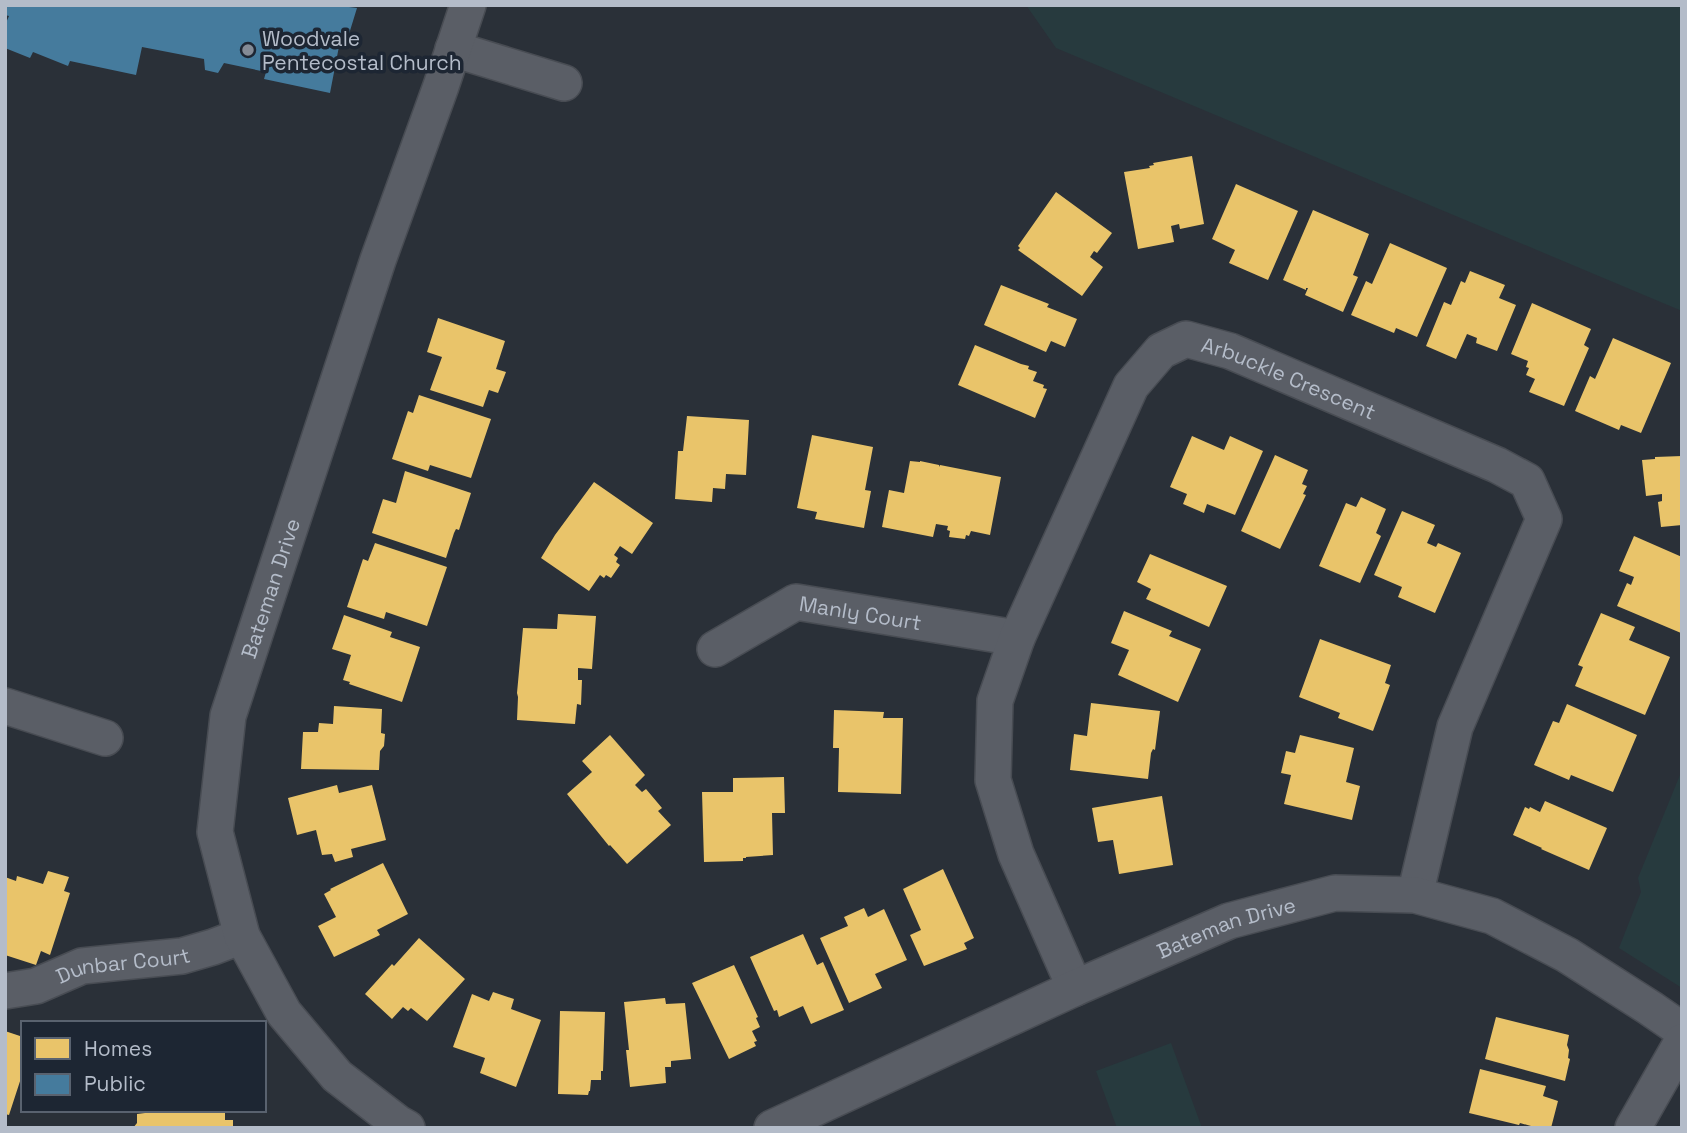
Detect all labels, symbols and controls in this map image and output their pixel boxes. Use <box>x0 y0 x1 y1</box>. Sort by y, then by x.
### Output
place label: Woodvale Pentecostal Church <box>262 25 462 76</box>
marker: Woodvale Pentecostal Church <box>240 42 256 58</box>
street label: Arbuckle Crescent <box>1199 330 1380 425</box>
street label: Bateman Drive <box>234 515 306 662</box>
street label: Manly Court <box>797 589 924 636</box>
street label: Bateman Drive <box>1152 891 1298 964</box>
street label: Dunbar Court <box>52 941 193 989</box>
legend <box>21 1021 266 1112</box>
text: Homes <box>84 1035 152 1062</box>
text: Public <box>84 1070 146 1097</box>

